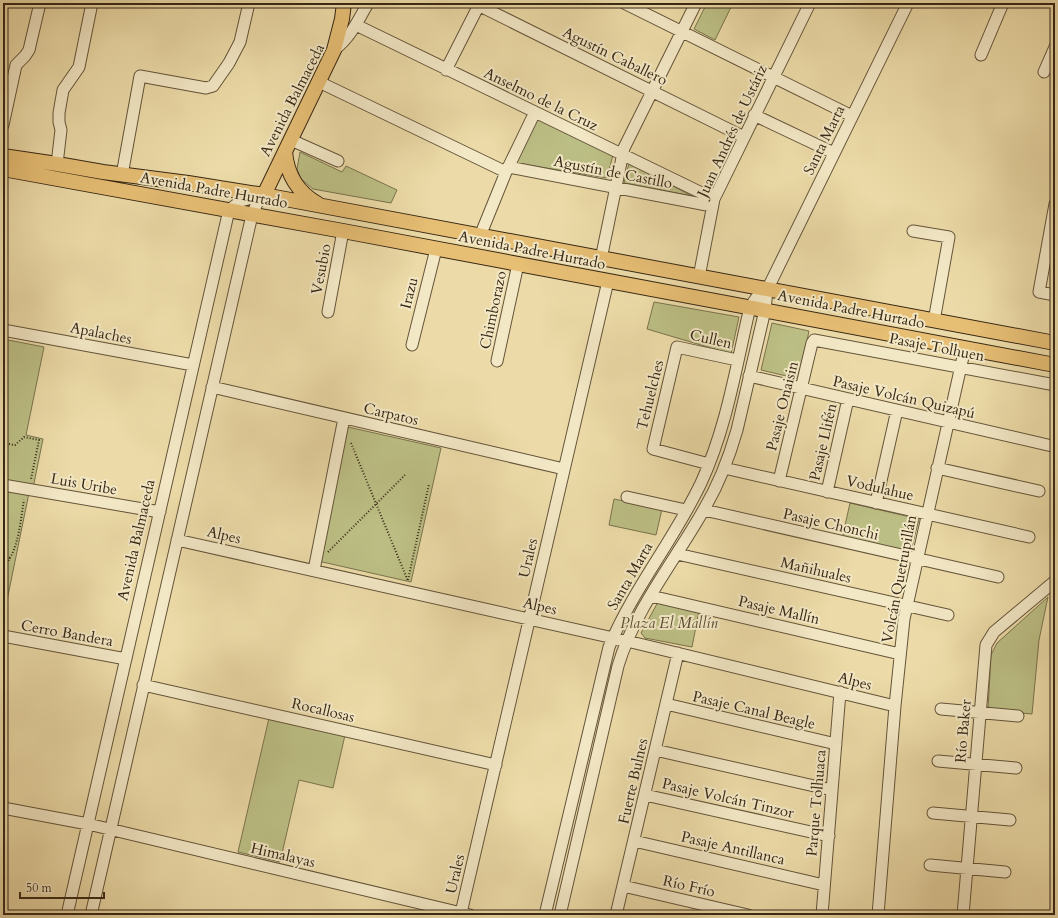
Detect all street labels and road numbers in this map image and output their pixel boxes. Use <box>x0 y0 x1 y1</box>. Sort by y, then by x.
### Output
street label: Agustín Caballero <box>559 22 671 90</box>
street label: Avenida Balmaceda <box>255 40 329 160</box>
street label: Juan Andrés de Ustáriz <box>692 61 772 203</box>
street label: Anselmo de la Cruz <box>481 63 602 135</box>
street label: Santa Marta <box>799 101 850 178</box>
street label: Agustín de Castillo <box>552 151 674 193</box>
street label: Avenida Padre Hurtado <box>139 167 289 213</box>
street label: Avenida Padre Hurtado <box>457 226 607 274</box>
street label: Vesubio <box>306 242 336 296</box>
street label: Chimborazo <box>475 269 511 351</box>
street label: Irazu <box>395 275 423 311</box>
street label: Avenida Padre Hurtado <box>776 285 926 333</box>
street label: Apalaches <box>68 317 134 349</box>
street label: Cullen <box>688 324 735 354</box>
street label: Pasaje Tolhuen <box>888 328 987 366</box>
street label: Tehuelches <box>632 358 668 432</box>
street label: Pasaje Onaisin <box>761 359 803 453</box>
street label: Pasaje Volcán Quizapú <box>831 371 977 423</box>
street label: Carpatos <box>362 398 420 430</box>
street label: Pasaje Llifén <box>804 401 842 483</box>
street label: Luis Uribe <box>49 468 119 500</box>
street label: Vodulahue <box>844 471 916 506</box>
street label: Avenida Balmaceda <box>112 477 160 603</box>
street label: Pasaje Chonchi <box>781 503 881 545</box>
street label: Volcán Quetrupillán <box>877 513 921 645</box>
street label: Alpes <box>205 521 243 549</box>
street label: Urales <box>514 536 542 580</box>
street label: Santa Marta <box>603 538 658 614</box>
street label: Mañihuales <box>779 552 853 588</box>
street label: Pasaje Mallín <box>736 591 822 629</box>
street label: Alpes <box>521 592 559 620</box>
street label: Cerro Bandera <box>19 615 115 651</box>
street label: Alpes <box>836 667 874 695</box>
street label: Pasaje Canal Beagle <box>691 686 817 734</box>
street label: Rocallosas <box>290 693 356 727</box>
street label: Río Baker <box>950 698 976 764</box>
street label: Fuerte Bulnes <box>613 736 653 826</box>
street label: Parque Tolhuaca <box>801 748 831 857</box>
street label: Pasaje Volcán Tinzor <box>660 773 796 823</box>
street label: Pasaje Antillanca <box>679 826 787 870</box>
street label: Himalayas <box>249 838 317 872</box>
street label: Urales <box>441 852 469 896</box>
street label: Río Frío <box>661 870 717 902</box>

